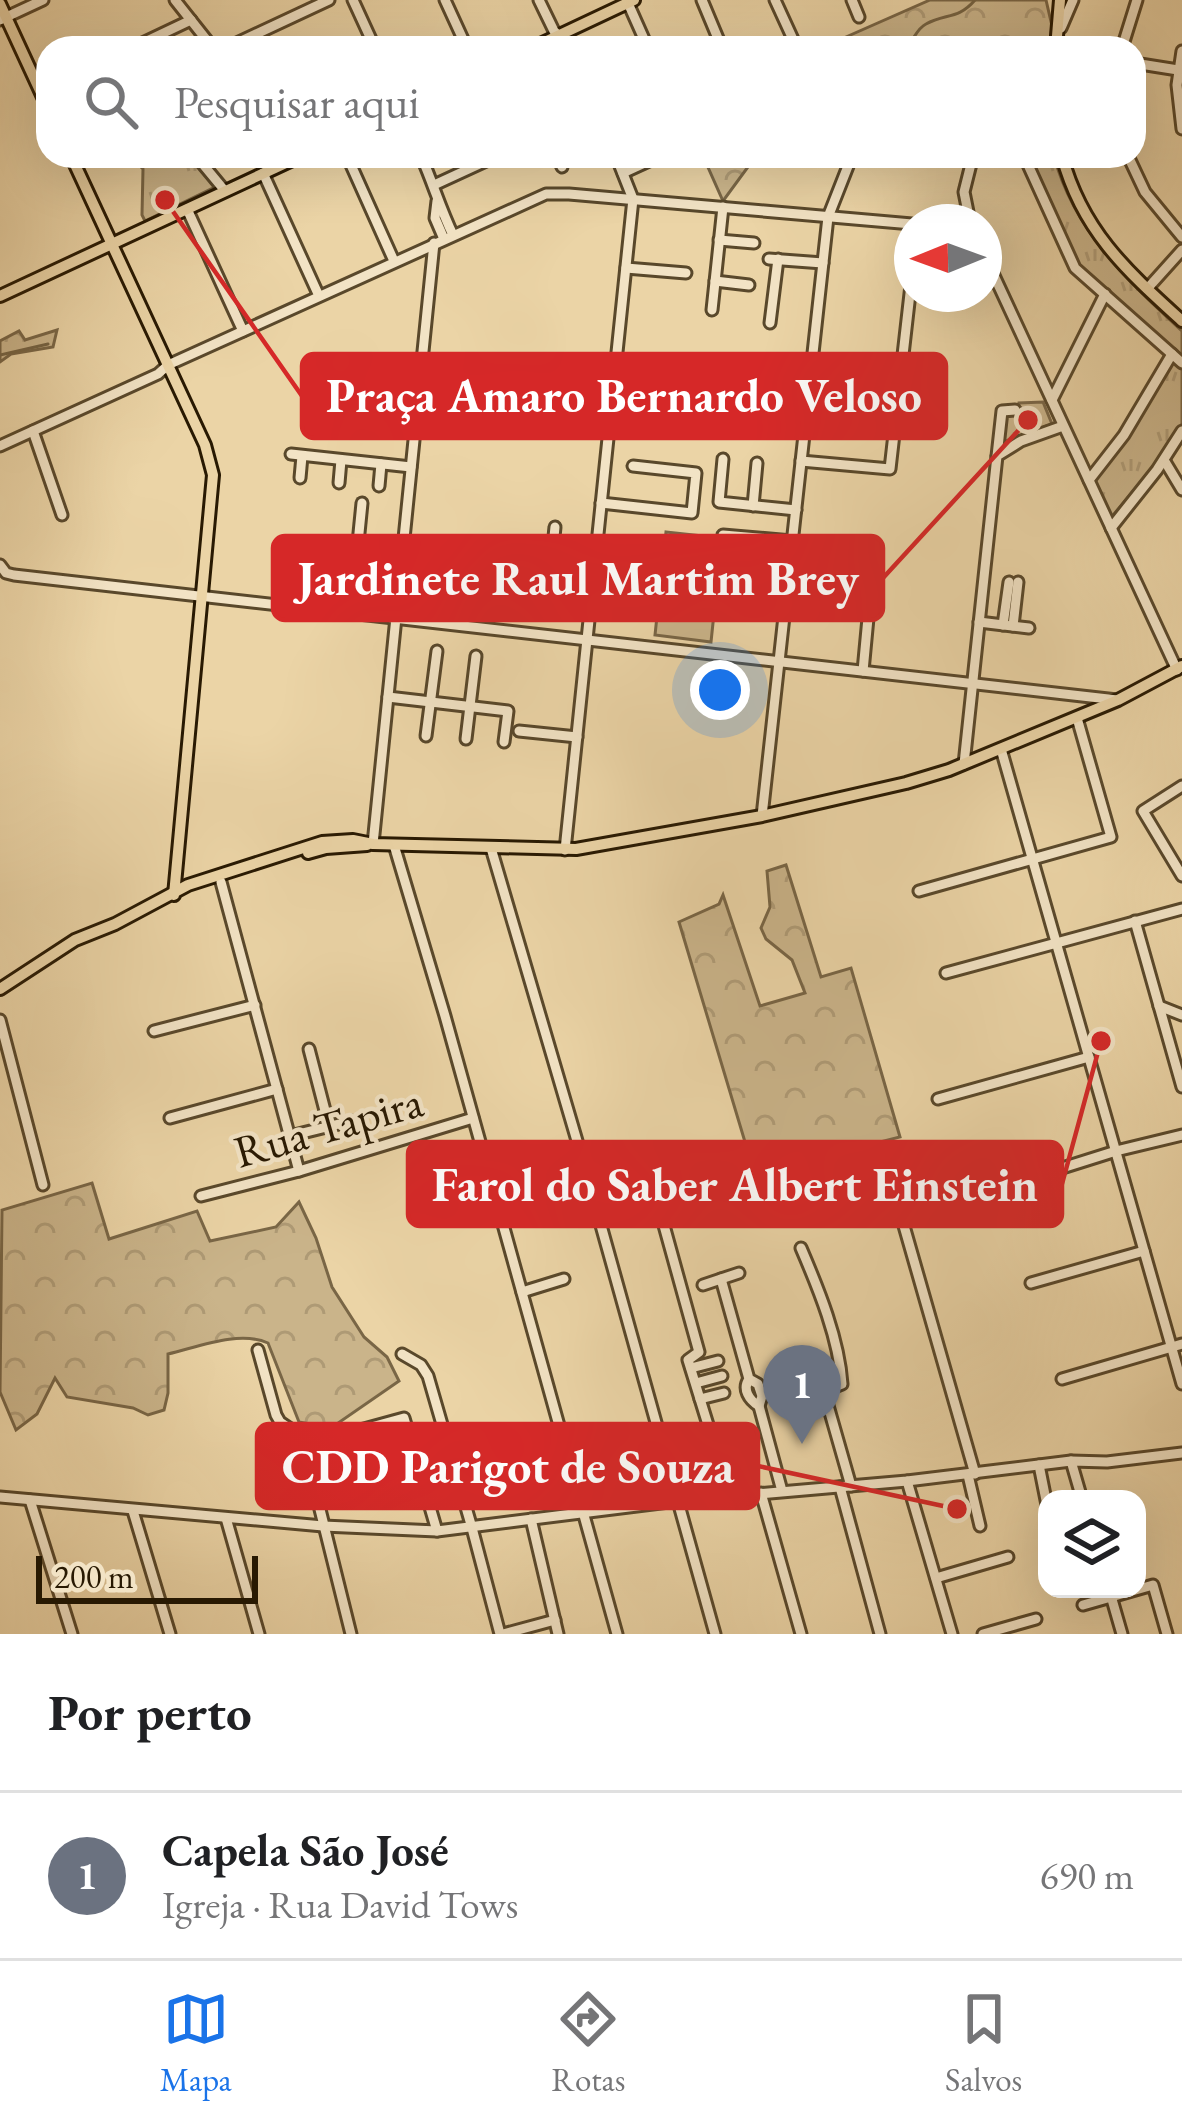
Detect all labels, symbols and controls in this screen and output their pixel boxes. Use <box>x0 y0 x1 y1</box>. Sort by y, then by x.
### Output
search box <box>36 36 1146 168</box>
icon: search <box>78 69 144 135</box>
text: Pesquisar aqui <box>174 73 420 131</box>
north arrow <box>894 204 1002 312</box>
callout: Praça Amaro Bernardo Veloso <box>302 354 946 438</box>
text: Praça Amaro Bernardo Veloso <box>326 364 922 426</box>
callout: Jardinete Raul Martim Brey <box>273 536 883 620</box>
text: Jardinete Raul Martim Brey <box>293 547 860 609</box>
your location <box>690 660 750 720</box>
street label: Rua Tapira <box>227 1071 429 1181</box>
callout: Farol do Saber Albert Einstein <box>408 1142 1062 1226</box>
text: Farol do Saber Albert Einstein <box>432 1153 1038 1215</box>
pin: 1 <box>763 1345 841 1444</box>
callout: CDD Parigot de Souza <box>257 1424 758 1508</box>
text: CDD Parigot de Souza <box>282 1435 735 1497</box>
map controls <box>1038 1490 1146 1598</box>
button: layers <box>1038 1490 1146 1598</box>
scale bar <box>36 1550 258 1603</box>
text: 200 m <box>54 1555 134 1598</box>
text: Por perto <box>48 1679 252 1745</box>
text: Capela São José <box>162 1821 449 1879</box>
text: 1 <box>77 1850 97 1901</box>
text: 690 m <box>1040 1850 1134 1901</box>
text: Igreja · Rua David Tows <box>162 1879 518 1930</box>
tab: Mapa <box>160 1986 232 2101</box>
tab: Rotas <box>551 1986 625 2101</box>
tab: Salvos <box>945 1986 1022 2101</box>

